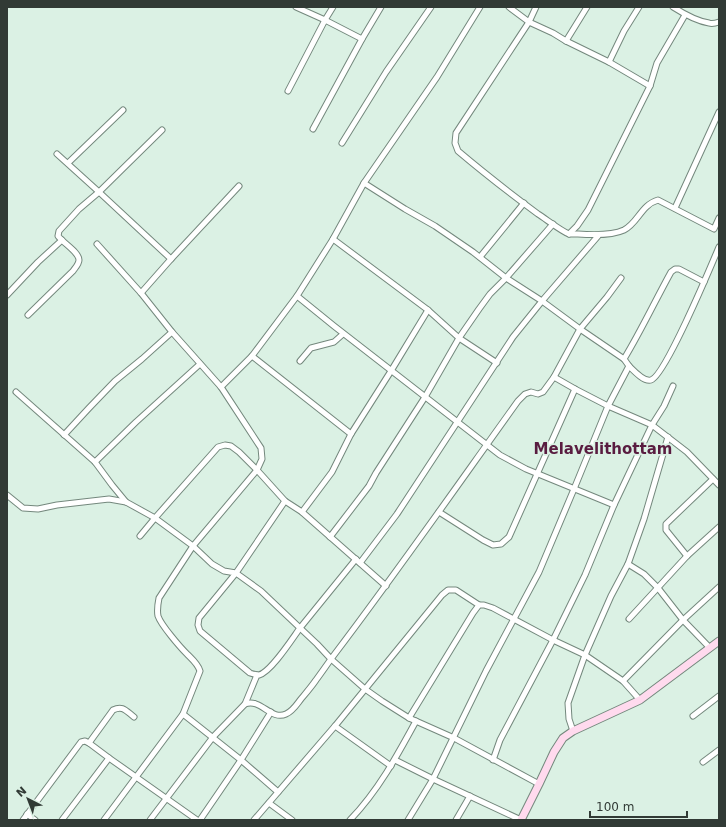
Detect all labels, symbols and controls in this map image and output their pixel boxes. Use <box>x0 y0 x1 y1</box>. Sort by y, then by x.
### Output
district label: Melavelithottam <box>534 440 672 458</box>
north arrow <box>8 779 48 819</box>
text: N <box>14 784 29 800</box>
scale bar <box>590 793 687 819</box>
text: 100 m <box>596 800 634 814</box>

